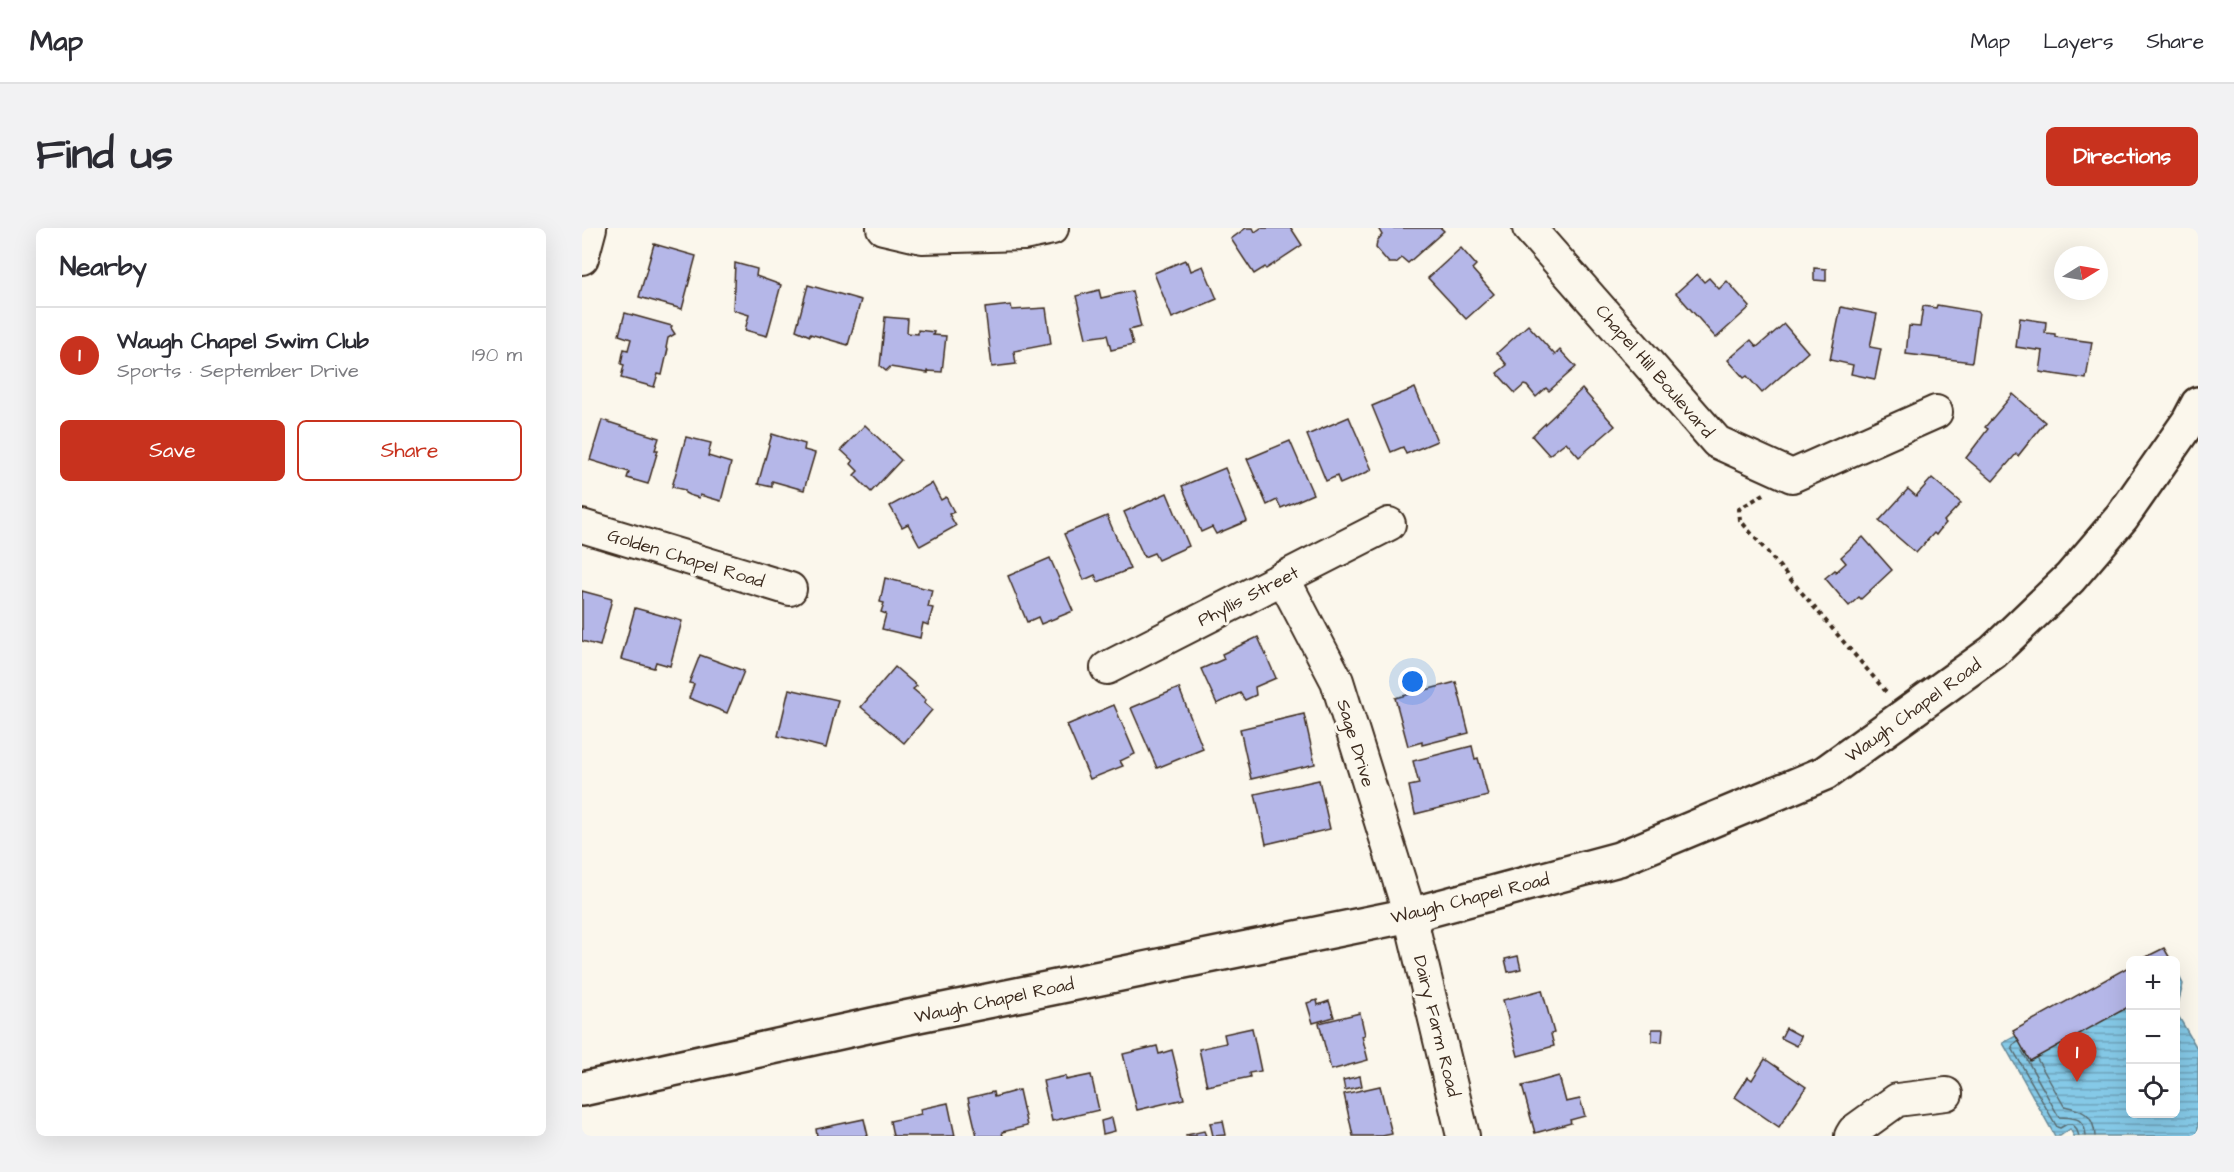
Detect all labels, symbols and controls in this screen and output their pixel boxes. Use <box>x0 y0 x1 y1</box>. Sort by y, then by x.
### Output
text: Map <box>30 22 83 61</box>
text: Map <box>1970 27 2010 56</box>
text: Layers <box>2043 27 2113 56</box>
text: Share <box>2146 27 2204 56</box>
text: Find us <box>36 127 173 185</box>
button: Directions <box>2046 127 2198 186</box>
north arrow <box>2054 246 2108 300</box>
text: Nearby <box>60 249 147 285</box>
street label: Chapel Hill Boulevard <box>1590 299 1720 443</box>
text: Waugh Chapel Swim Club <box>117 326 369 357</box>
text: 1 <box>78 341 81 369</box>
text: 190 m <box>472 341 522 369</box>
text: Sports · September Drive <box>117 357 359 385</box>
button: Save <box>60 420 285 481</box>
button: Share <box>297 420 522 481</box>
street label: Golden Chapel Road <box>604 523 767 594</box>
street label: Phyllis Street <box>1193 560 1304 634</box>
street label: Waugh Chapel Road <box>1840 653 1987 769</box>
your location <box>1398 667 1427 696</box>
street label: Sage Drive <box>1329 696 1381 791</box>
street label: Waugh Chapel Road <box>1388 867 1552 931</box>
street label: Dairy Farm Road <box>1406 953 1466 1100</box>
map controls <box>2126 956 2180 1118</box>
button: + <box>2126 956 2180 1010</box>
street label: Waugh Chapel Road <box>912 971 1076 1031</box>
button: − <box>2126 1010 2180 1064</box>
pin: 1 <box>2058 1032 2096 1082</box>
button: locate <box>2126 1064 2180 1118</box>

